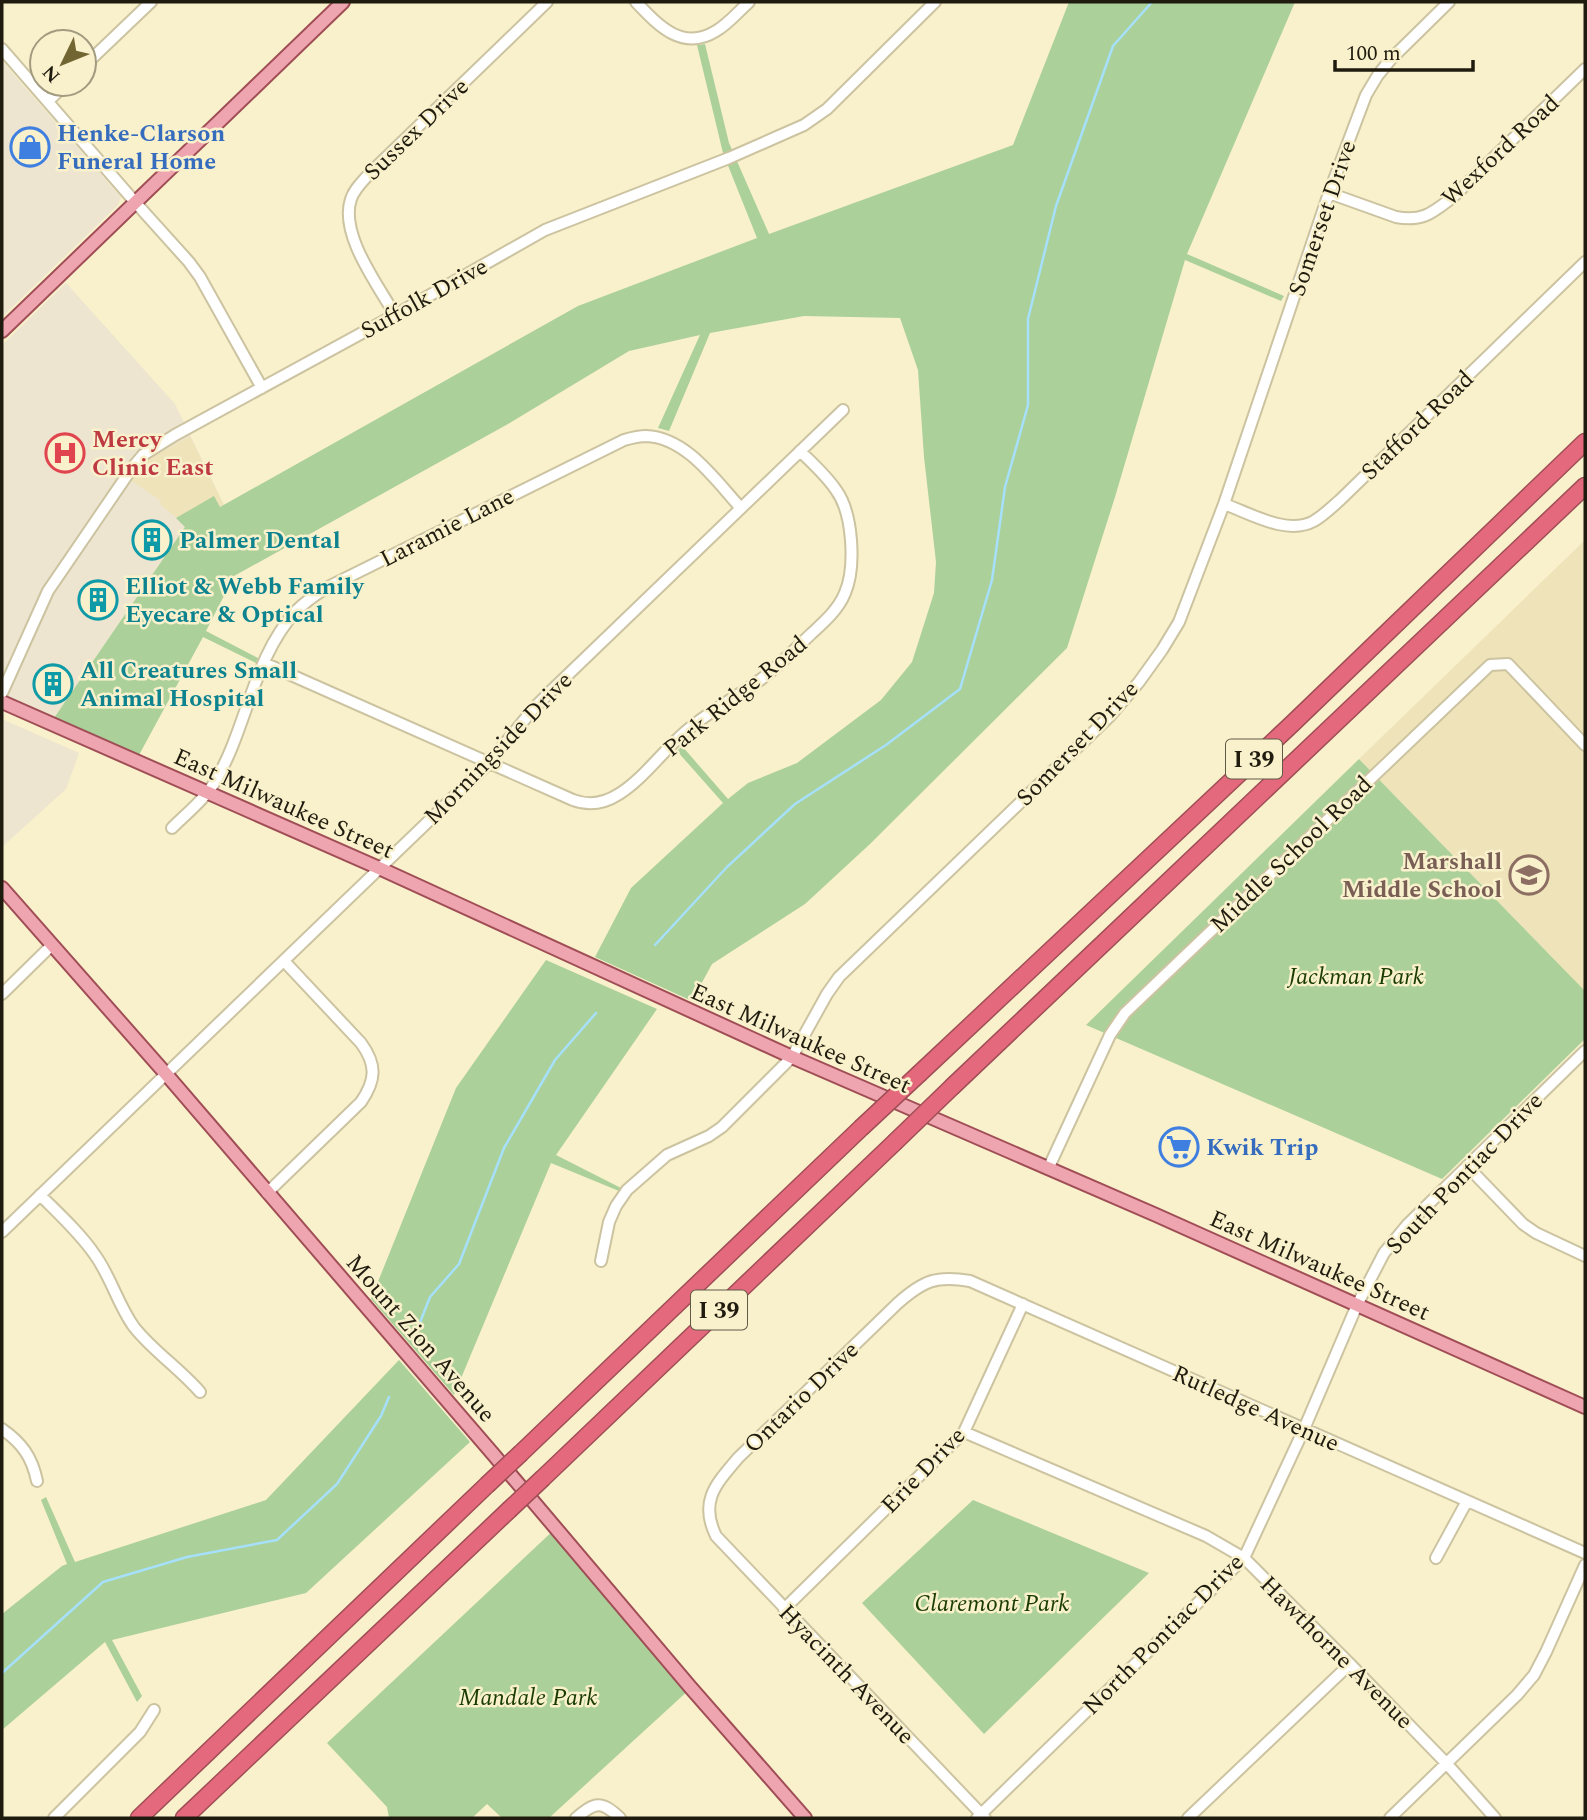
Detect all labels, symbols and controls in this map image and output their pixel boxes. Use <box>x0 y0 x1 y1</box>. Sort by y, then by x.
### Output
north arrow <box>28 28 98 98</box>
scale bar <box>1335 28 1473 72</box>
text: 100 m <box>1346 38 1401 70</box>
text: N <box>36 58 68 89</box>
street label: Sussex Drive <box>356 70 478 189</box>
street label: Wexford Road <box>1433 86 1568 215</box>
place label: Henke-Clarson Funeral Home <box>57 116 225 180</box>
shop icon: Henke-Clarson Funeral Home <box>9 126 51 168</box>
street label: Somerset Drive <box>1279 135 1367 301</box>
street label: Suffolk Drive <box>354 249 495 349</box>
street label: Stafford Road <box>1353 362 1482 489</box>
place label: Mercy Clinic East <box>92 422 214 486</box>
hospital icon: Mercy Clinic East <box>44 432 86 474</box>
street label: Laramie Lane <box>374 479 521 577</box>
building icon: Palmer Dental <box>131 519 173 561</box>
place label: Palmer Dental <box>179 523 341 559</box>
place label: Elliot & Webb Family Eyecare & Optical <box>125 569 365 633</box>
building icon: Elliot & Webb Family Eyecare & Optical <box>77 579 119 621</box>
street label: Park Ridge Road <box>656 627 816 766</box>
place label: All Creatures Small Animal Hospital <box>80 653 297 717</box>
building icon: All Creatures Small Animal Hospital <box>32 663 74 705</box>
street label: Morningside Drive <box>416 664 582 834</box>
street label: Somerset Drive <box>1008 672 1147 815</box>
street label: East Milwaukee Street <box>168 739 400 869</box>
road number: I 39 <box>1226 740 1282 778</box>
street label: Middle School Road <box>1202 767 1381 942</box>
place label: Marshall Middle School <box>1342 844 1502 908</box>
school or university icon: Marshall Middle School <box>1508 854 1550 896</box>
park label: Jackman Park <box>1286 959 1424 995</box>
street label: East Milwaukee Street <box>685 974 917 1104</box>
street label: South Pontiac Drive <box>1377 1084 1552 1263</box>
supermarket icon: Kwik Trip <box>1158 1126 1200 1168</box>
place label: Kwik Trip <box>1206 1130 1318 1166</box>
street label: East Milwaukee Street <box>1204 1201 1436 1331</box>
street label: Mount Zion Avenue <box>337 1246 504 1431</box>
road number: I 39 <box>691 1290 747 1330</box>
street label: Ontario Drive <box>736 1333 868 1462</box>
street label: Rutledge Avenue <box>1166 1356 1345 1462</box>
street label: Erie Drive <box>873 1419 975 1522</box>
street label: North Pontiac Drive <box>1075 1546 1253 1724</box>
street label: Hawthorne Avenue <box>1251 1567 1422 1738</box>
park label: Claremont Park <box>915 1586 1069 1622</box>
street label: Hyacinth Avenue <box>770 1596 923 1753</box>
park label: Mandale Park <box>459 1680 597 1716</box>

